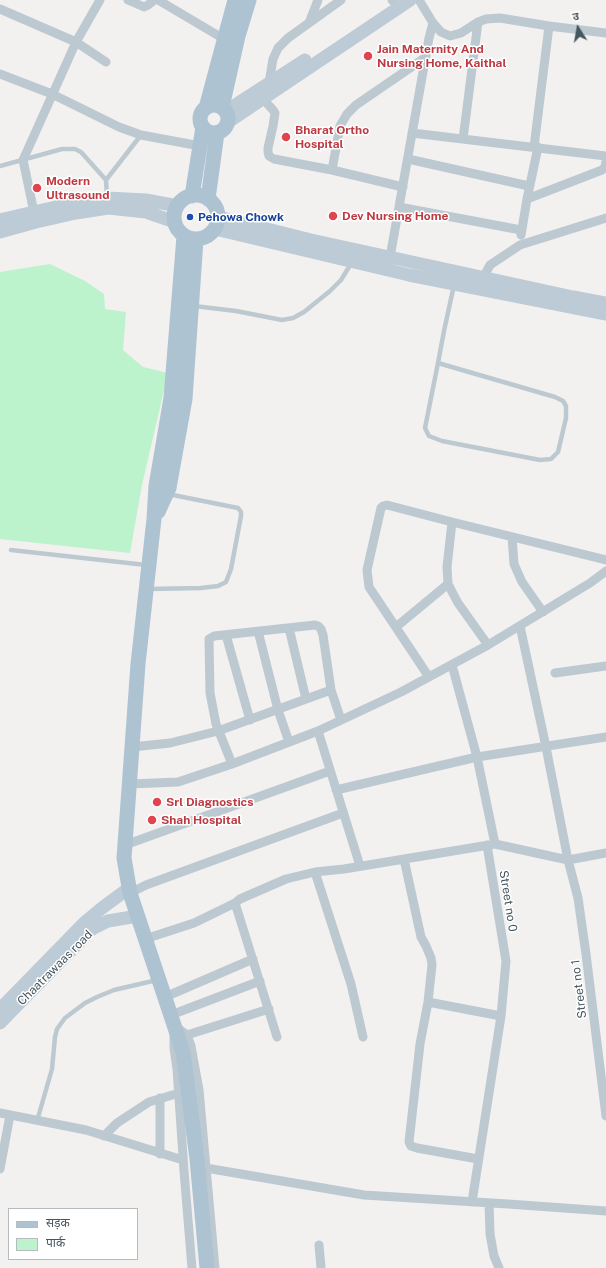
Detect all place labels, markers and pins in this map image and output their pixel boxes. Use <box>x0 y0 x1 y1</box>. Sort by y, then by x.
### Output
place label: Jain Maternity And Nursing Home, Kaithal <box>377 42 506 70</box>
marker: Jain Maternity And Nursing Home, Kaithal <box>362 50 374 62</box>
place label: Bharat Ortho Hospital <box>295 123 369 151</box>
marker: Bharat Ortho Hospital <box>280 131 292 143</box>
place label: Modern Ultrasound <box>46 174 110 202</box>
marker: Modern Ultrasound <box>31 182 43 194</box>
place label: Dev Nursing Home <box>342 209 448 223</box>
place label: Pehowa Chowk <box>198 210 284 224</box>
marker: Dev Nursing Home <box>327 210 339 222</box>
marker: Pehowa Chowk <box>185 212 195 222</box>
place label: Srl Diagnostics <box>166 795 253 809</box>
marker: Srl Diagnostics <box>151 796 163 808</box>
place label: Shah Hospital <box>161 813 241 827</box>
marker: Shah Hospital <box>146 814 158 826</box>

